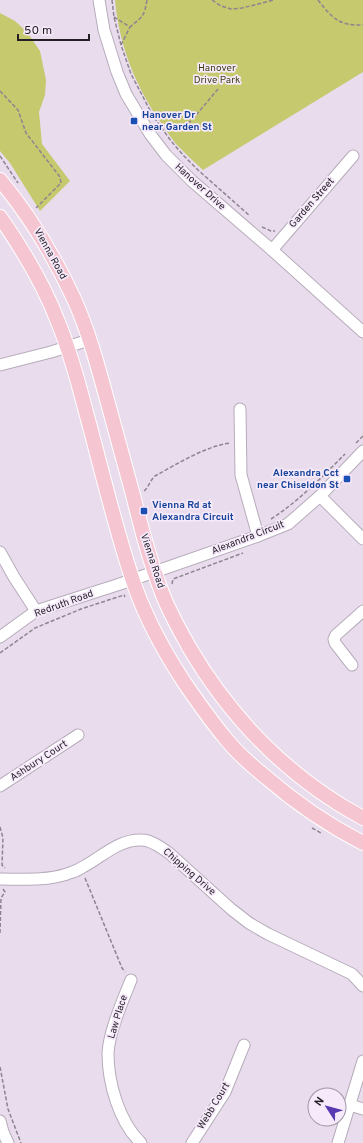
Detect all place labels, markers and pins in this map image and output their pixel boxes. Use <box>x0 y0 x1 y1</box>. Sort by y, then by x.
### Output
place label: Hanover Dr near Garden St <box>142 109 212 134</box>
marker: Hanover Dr near Garden St <box>129 116 139 126</box>
place label: Alexandra Cct near Chiseldon St <box>257 467 339 492</box>
marker: Alexandra Cct near Chiseldon St <box>342 474 352 484</box>
place label: Vienna Rd at Alexandra Circuit <box>152 499 234 524</box>
marker: Vienna Rd at Alexandra Circuit <box>139 506 149 516</box>

